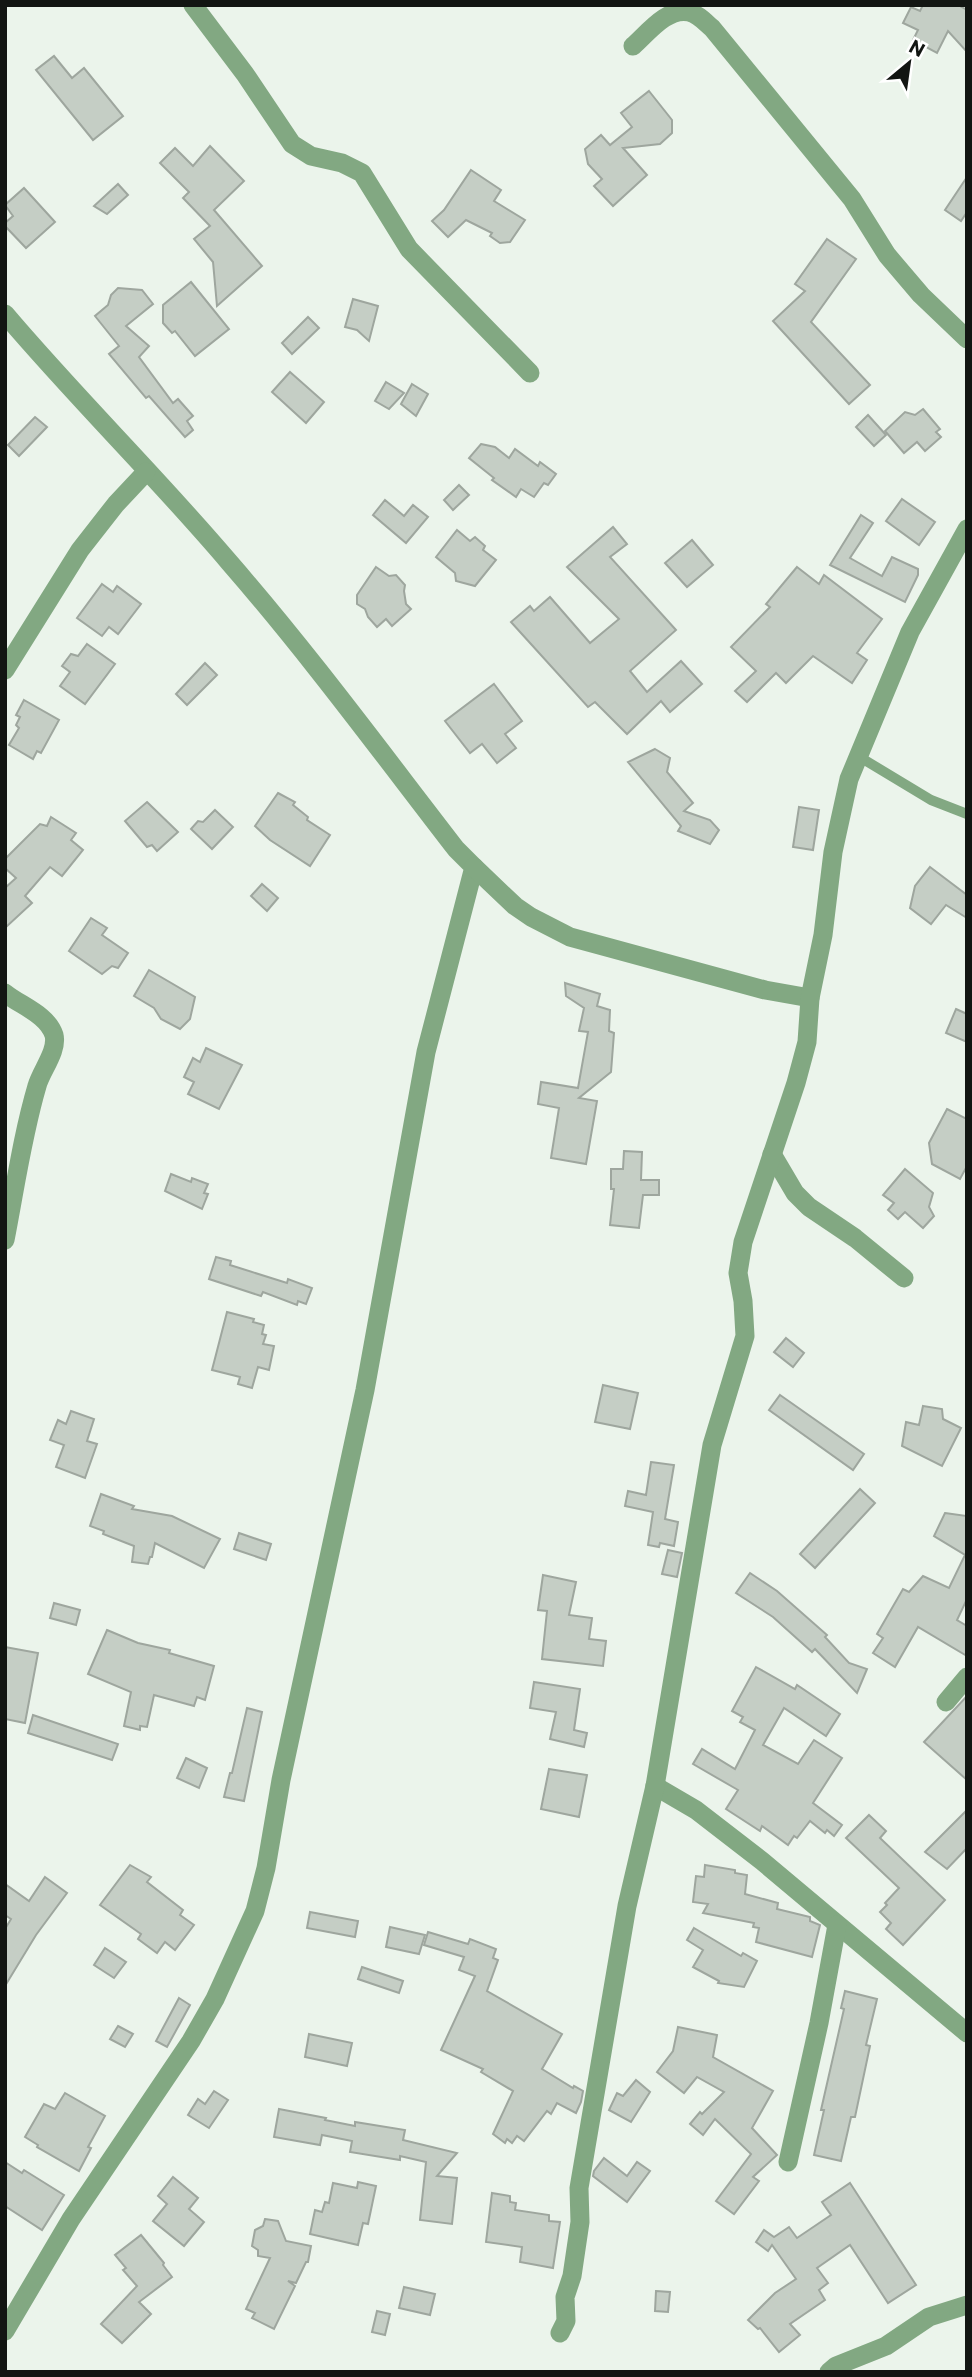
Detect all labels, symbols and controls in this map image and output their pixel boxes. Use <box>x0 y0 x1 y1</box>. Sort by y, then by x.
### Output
north arrow <box>874 28 944 98</box>
text: N <box>906 34 929 61</box>

